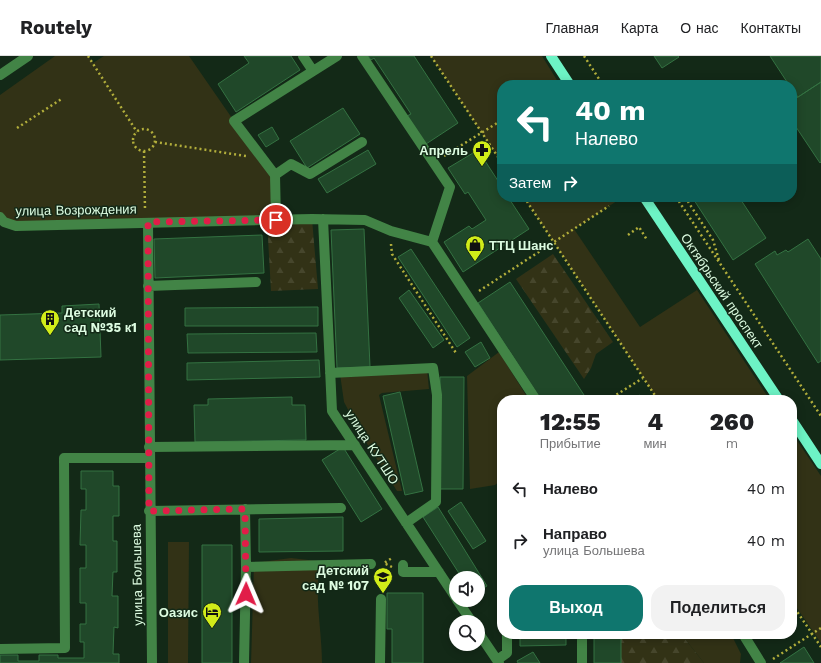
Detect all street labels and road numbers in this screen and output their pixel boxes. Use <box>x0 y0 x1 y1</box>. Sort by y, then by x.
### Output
street label: улица Возрождения <box>15 201 137 219</box>
street label: Октябрьский проспект <box>678 231 766 351</box>
street label: улица КУТШО <box>342 407 402 487</box>
street label: улица Большева <box>129 523 145 626</box>

